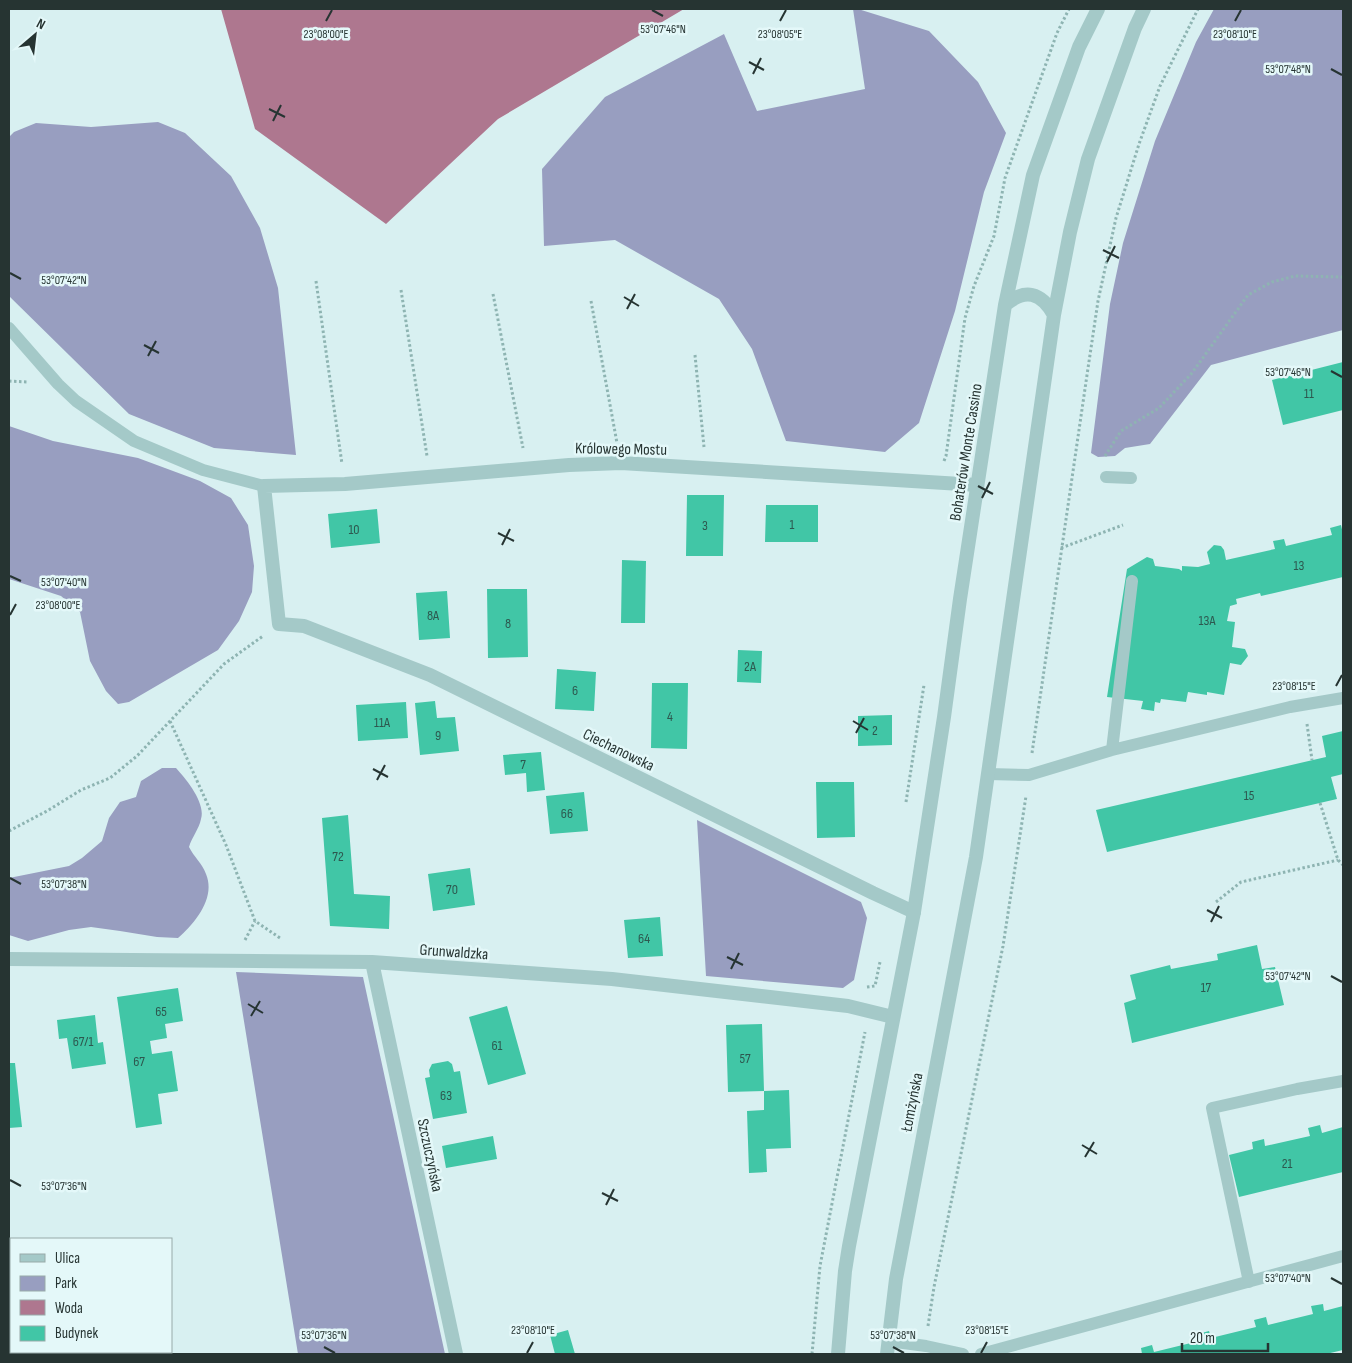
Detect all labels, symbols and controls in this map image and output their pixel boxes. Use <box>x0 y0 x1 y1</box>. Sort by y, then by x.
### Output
north arrow <box>10 10 60 60</box>
text: N <box>34 15 48 33</box>
text: 53°07'46"N <box>640 22 686 37</box>
text: 23°08'00"E <box>303 27 349 42</box>
text: 23°08'05"E <box>758 27 802 42</box>
text: 23°08'10"E <box>1213 27 1257 42</box>
text: 53°07'48"N <box>1265 62 1311 77</box>
text: 53°07'42"N <box>41 273 87 288</box>
text: 53°07'46"N <box>1265 365 1311 380</box>
street label: Bohaterów Monte Cassino <box>946 382 987 522</box>
house number: 11 <box>1304 385 1314 402</box>
street label: Królowego Mostu <box>575 439 667 460</box>
house number: 1 <box>790 516 795 533</box>
house number: 3 <box>702 517 708 534</box>
house number: 10 <box>348 521 360 538</box>
house number: 13 <box>1294 557 1305 574</box>
text: 53°07'40"N <box>41 575 87 590</box>
text: 23°08'00"E <box>35 598 81 613</box>
house number: 8A <box>427 607 440 624</box>
house number: 13A <box>1199 612 1216 629</box>
house number: 8 <box>505 615 511 632</box>
house number: 2A <box>744 658 757 675</box>
text: 23°08'15"E <box>1272 679 1316 694</box>
house number: 6 <box>572 682 578 699</box>
house number: 4 <box>667 708 673 725</box>
house number: 11A <box>374 714 391 731</box>
house number: 2 <box>872 722 878 739</box>
street label: Ciechanowska <box>580 725 657 776</box>
house number: 9 <box>435 727 441 744</box>
house number: 7 <box>520 756 526 773</box>
house number: 15 <box>1244 787 1255 804</box>
house number: 66 <box>561 805 573 822</box>
house number: 72 <box>332 848 344 865</box>
text: 53°07'38"N <box>41 877 87 892</box>
house number: 70 <box>446 881 458 898</box>
house number: 64 <box>638 930 650 947</box>
street label: Grunwaldzka <box>419 941 489 964</box>
text: 53°07'42"N <box>1265 969 1311 984</box>
house number: 17 <box>1201 979 1212 996</box>
house number: 65 <box>155 1003 167 1020</box>
house number: 67/1 <box>73 1033 93 1050</box>
house number: 61 <box>491 1037 503 1054</box>
house number: 57 <box>739 1050 751 1067</box>
house number: 67 <box>133 1053 145 1070</box>
street label: Łomżyńska <box>897 1071 927 1134</box>
house number: 63 <box>440 1087 452 1104</box>
street label: Szczuczyńska <box>413 1117 447 1194</box>
house number: 21 <box>1282 1155 1292 1172</box>
text: 53°07'36"N <box>41 1179 87 1194</box>
legend <box>10 1238 172 1353</box>
text: Ulica <box>55 1249 80 1268</box>
text: 53°07'40"N <box>1265 1271 1311 1286</box>
text: Park <box>55 1274 77 1293</box>
text: Woda <box>55 1299 83 1318</box>
scale bar <box>1182 1320 1268 1352</box>
text: 23°08'10"E <box>511 1323 555 1338</box>
text: 23°08'15"E <box>965 1323 1009 1338</box>
text: Budynek <box>55 1324 98 1343</box>
text: 53°07'36"N <box>301 1328 347 1343</box>
text: 53°07'38"N <box>870 1328 916 1343</box>
text: 20 m <box>1190 1329 1215 1348</box>

